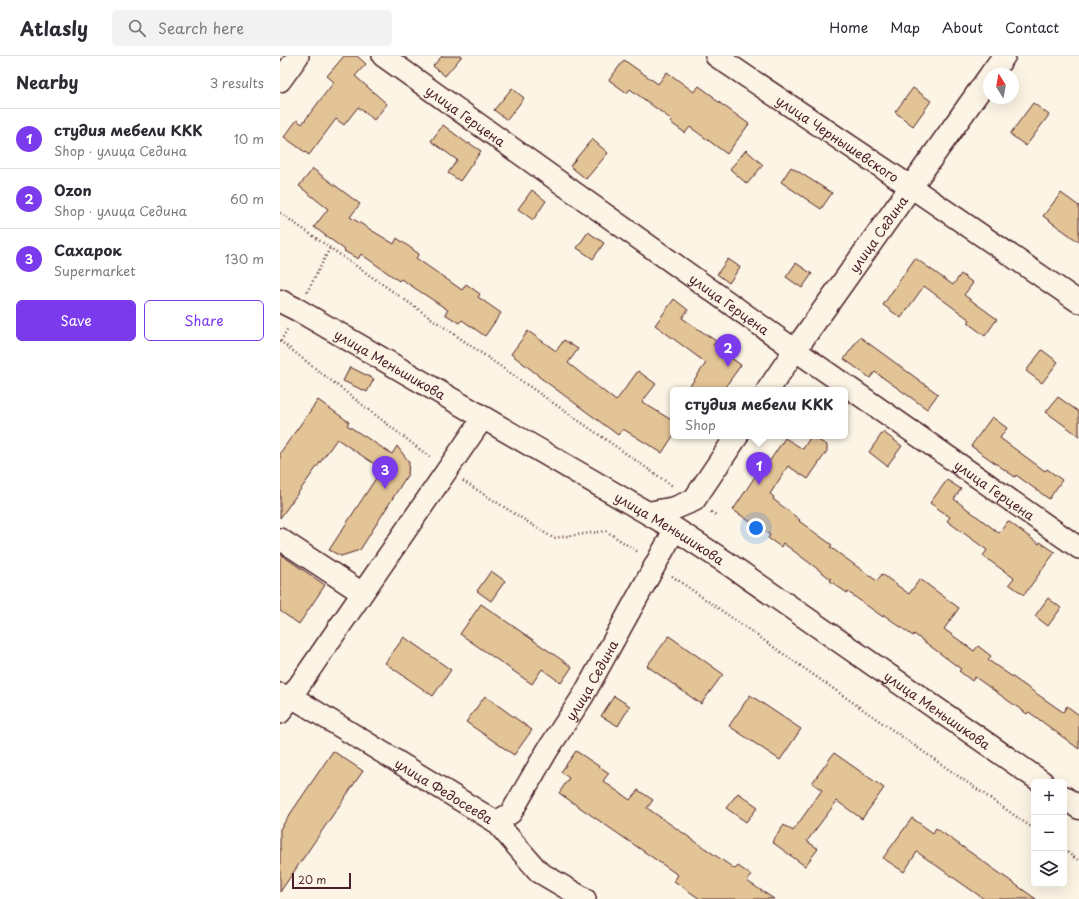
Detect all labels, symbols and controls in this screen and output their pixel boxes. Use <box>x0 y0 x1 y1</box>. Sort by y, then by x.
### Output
search box <box>112 10 392 46</box>
text: Atlasly <box>20 14 88 42</box>
text: Search here <box>158 16 244 39</box>
icon: search <box>126 17 148 39</box>
text: Home <box>829 17 868 38</box>
text: Map <box>890 17 920 38</box>
text: About <box>942 17 983 38</box>
text: Contact <box>1005 17 1059 38</box>
north arrow <box>983 68 1019 104</box>
text: Nearby <box>16 69 78 95</box>
text: 3 results <box>210 73 264 92</box>
street label: улица Герцена <box>422 80 511 151</box>
street label: улица Чернышевского <box>773 90 903 186</box>
text: студия мебели ККК <box>54 118 202 141</box>
text: 1 <box>26 129 32 148</box>
text: 10 m <box>234 129 264 148</box>
text: Shop · улица Седина <box>54 141 187 160</box>
text: Ozon <box>54 178 92 201</box>
text: 2 <box>24 189 34 208</box>
text: 60 m <box>230 189 264 208</box>
street label: улица Седина <box>844 191 912 276</box>
text: Shop · улица Седина <box>54 201 187 220</box>
text: Сахарок <box>54 238 122 261</box>
text: 3 <box>25 249 33 268</box>
text: 130 m <box>225 249 264 268</box>
text: Supermarket <box>54 261 136 280</box>
street label: улица Герцена <box>686 268 774 339</box>
button: Save <box>16 300 136 341</box>
button: Share <box>144 300 264 341</box>
street label: улица Меньшикова <box>331 324 450 404</box>
pin: 2 <box>715 334 741 367</box>
popup <box>670 387 848 439</box>
text: студия мебели ККК <box>685 392 833 415</box>
text: Shop <box>685 415 716 434</box>
pin: 1 <box>746 452 772 485</box>
street label: улица Герцена <box>951 455 1040 525</box>
pin: 3 <box>372 456 398 489</box>
street label: улица Меньшикова <box>611 487 729 569</box>
your location <box>746 518 766 538</box>
street label: улица Седина <box>560 635 622 724</box>
street label: улица Меньшикова <box>881 666 996 754</box>
street label: улица Федосеева <box>392 753 498 828</box>
map controls <box>1031 779 1067 887</box>
button: + <box>1031 779 1067 815</box>
button: − <box>1031 815 1067 851</box>
button: layers <box>1031 851 1067 887</box>
scale bar <box>292 871 351 890</box>
text: 20 m <box>298 871 326 888</box>

